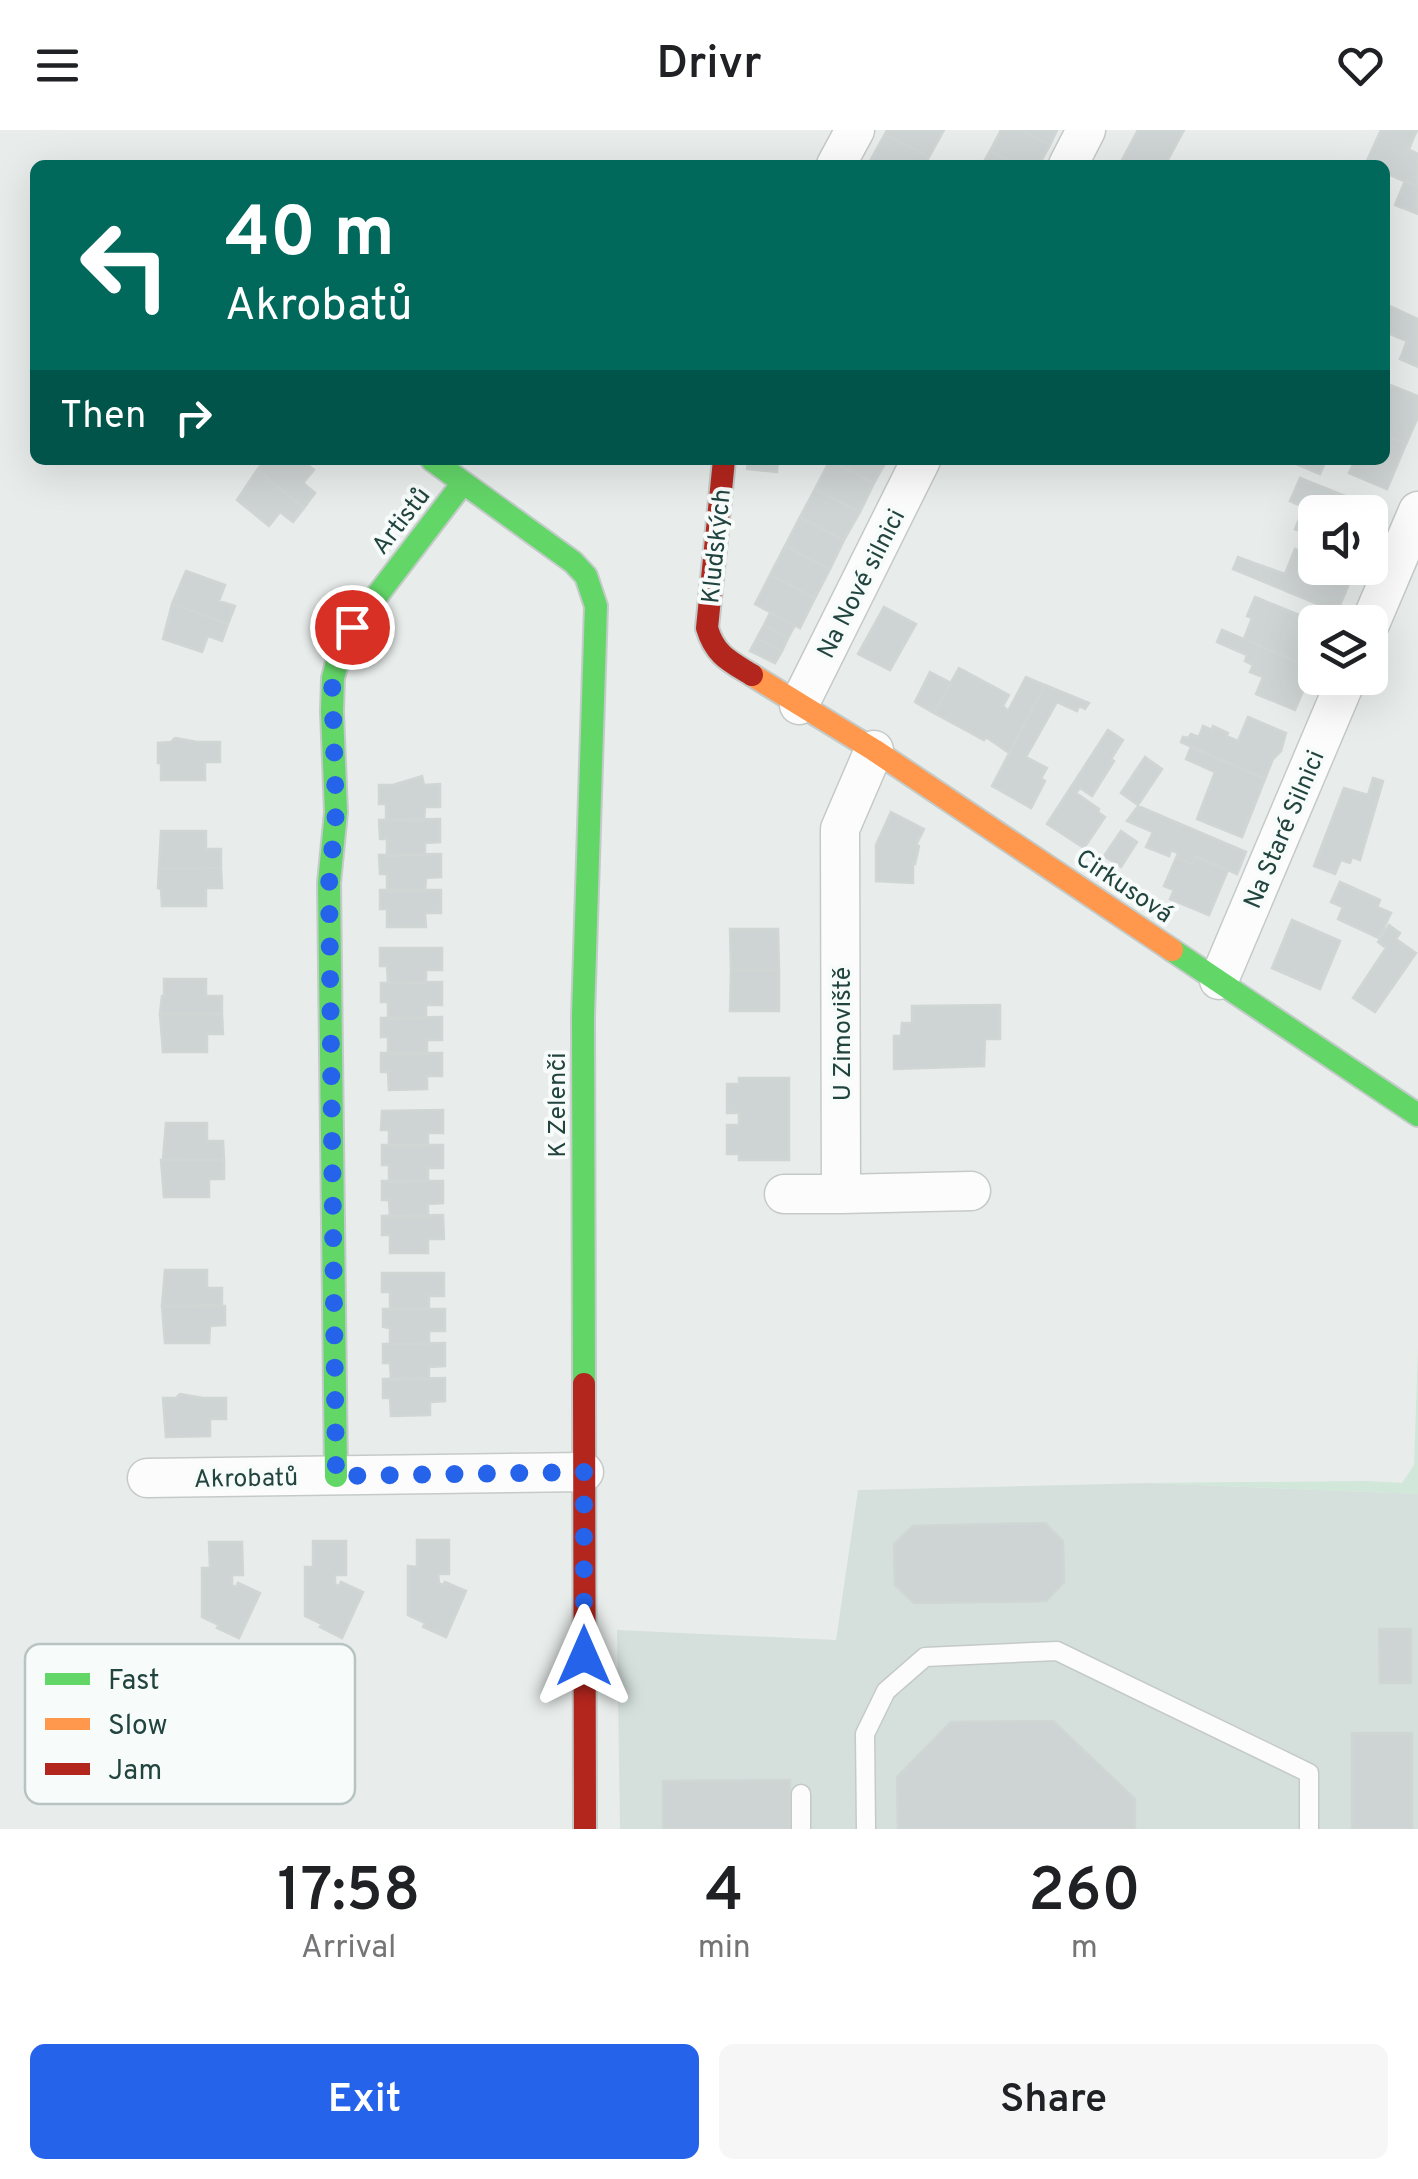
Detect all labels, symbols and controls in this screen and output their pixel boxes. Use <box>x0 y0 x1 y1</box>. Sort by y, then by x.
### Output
text: Drivr <box>656 37 762 94</box>
icon: menu <box>30 38 85 93</box>
icon: heart <box>1333 38 1388 93</box>
text: 40 m <box>225 192 395 281</box>
icon: left <box>60 200 190 330</box>
text: Akrobatů <box>225 279 413 336</box>
icon: right <box>166 390 221 445</box>
text: Then <box>60 393 146 442</box>
street label: Artistů <box>366 482 439 562</box>
street label: Kludských <box>696 487 740 605</box>
map controls <box>1298 495 1388 695</box>
button: sound <box>1298 495 1388 585</box>
street label: Na Nové silnici <box>811 504 914 664</box>
pin <box>310 585 395 670</box>
icon: arrive <box>325 600 380 655</box>
button: layers <box>1298 605 1388 695</box>
street label: Na Staré Silnici <box>1238 746 1333 914</box>
street label: Cirkusová <box>1069 843 1178 932</box>
street label: U Zimoviště <box>828 967 860 1101</box>
street label: K Zelenči <box>543 1052 575 1158</box>
street label: Akrobatů <box>194 1463 298 1497</box>
position arrow <box>532 1604 636 1708</box>
legend <box>25 1644 355 1804</box>
text: Fast <box>108 1664 160 1700</box>
text: Slow <box>108 1709 167 1745</box>
text: Jam <box>108 1754 162 1790</box>
text: 17:58 <box>277 1856 420 1932</box>
text: 4 <box>705 1856 743 1932</box>
text: 260 <box>1028 1856 1141 1932</box>
text: Arrival <box>301 1929 397 1969</box>
text: min <box>698 1929 751 1969</box>
text: m <box>1071 1929 1098 1969</box>
button: Exit <box>30 2044 699 2159</box>
button: Share <box>719 2044 1388 2159</box>

